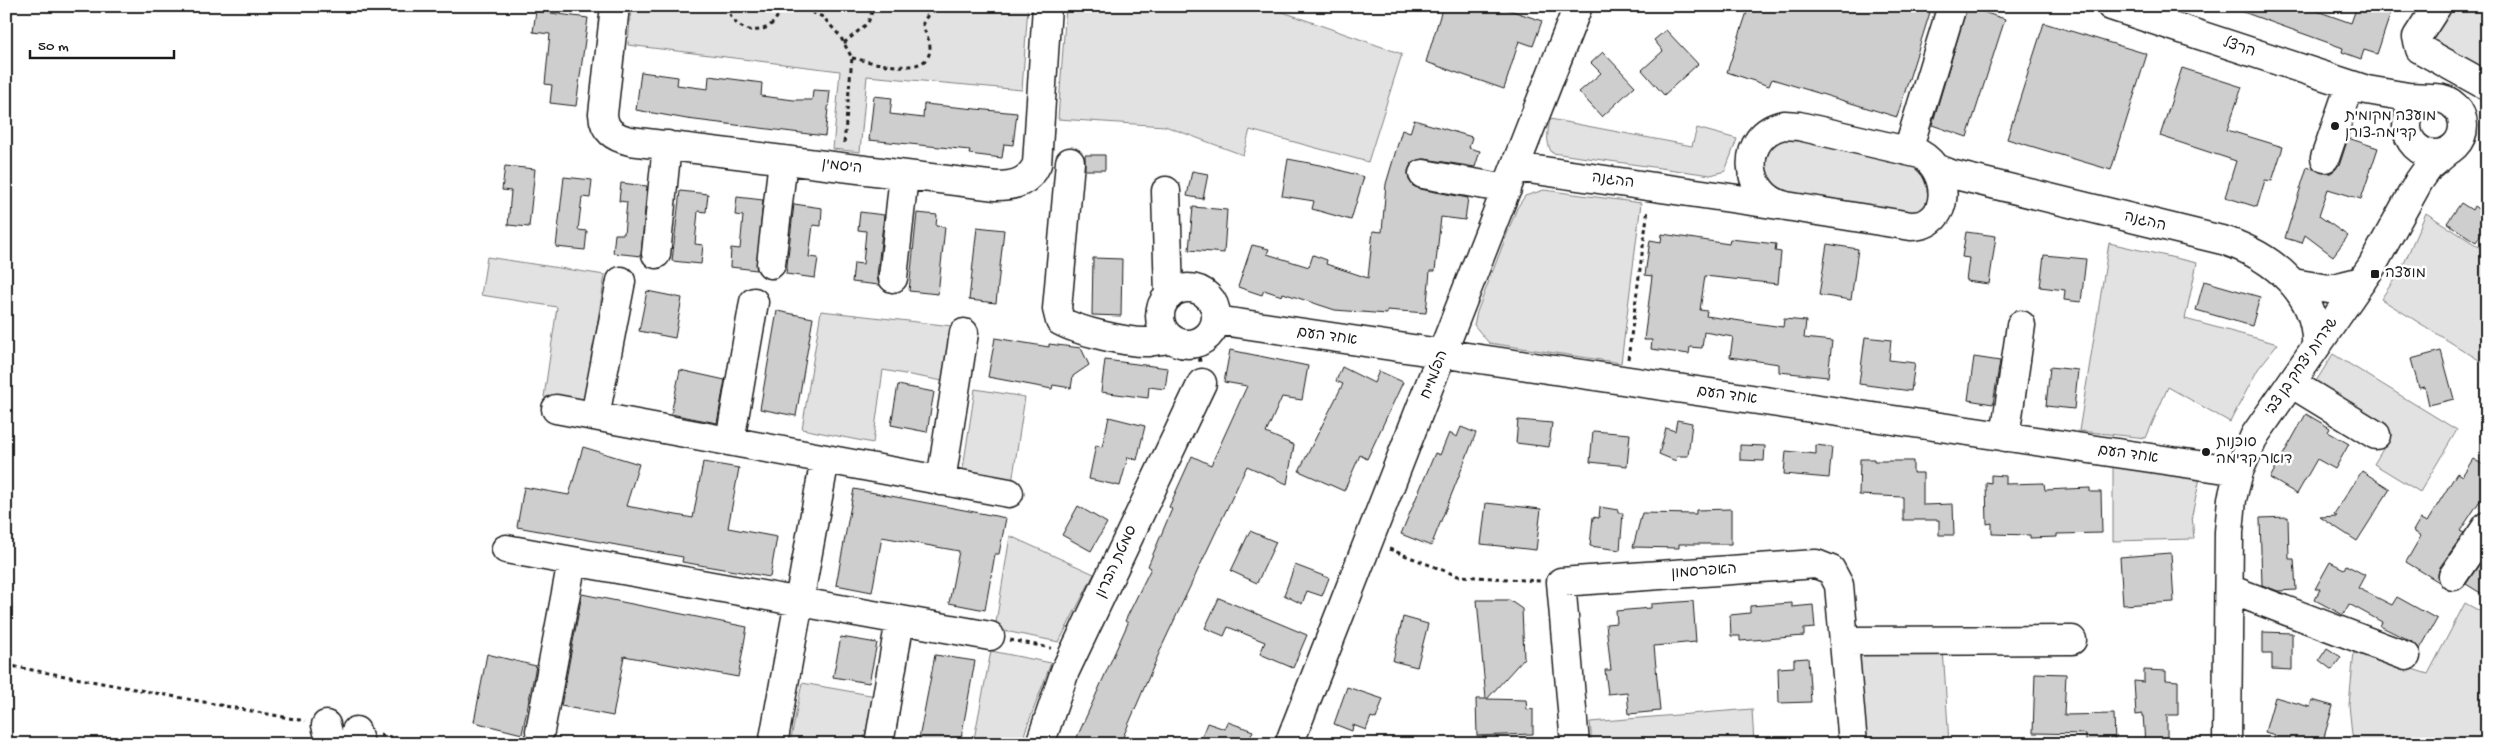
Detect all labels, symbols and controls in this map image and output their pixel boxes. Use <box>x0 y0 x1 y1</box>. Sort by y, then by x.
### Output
scale bar <box>30 28 174 60</box>
street label: הרצל <box>2220 33 2258 62</box>
text: 50 m <box>38 38 69 56</box>
place label: מועצה מקומית קדימה-צורן <box>2344 108 2436 143</box>
marker: מועצה מקומית קדימה-צורן <box>2329 120 2341 132</box>
street label: היסמין <box>821 156 863 178</box>
street label: ההגנה <box>1590 169 1636 193</box>
street label: ההגנה <box>2122 208 2168 236</box>
place label: מועצה <box>2385 265 2426 283</box>
marker: מועצה <box>2369 268 2381 280</box>
street label: שדרות יצחק בן צבי <box>2262 315 2342 419</box>
street label: אחד העם <box>1296 324 1358 350</box>
street label: הפלמ"ח <box>1417 348 1453 402</box>
street label: אחד העם <box>1696 383 1758 409</box>
place label: סוכנות דואר קדימה <box>2216 434 2292 469</box>
street label: אחד העם <box>2097 442 2159 468</box>
marker: סוכנות דואר קדימה <box>2200 446 2212 458</box>
street label: סמטת הברון <box>1092 523 1142 601</box>
street label: האפרסמון <box>1671 561 1737 583</box>

